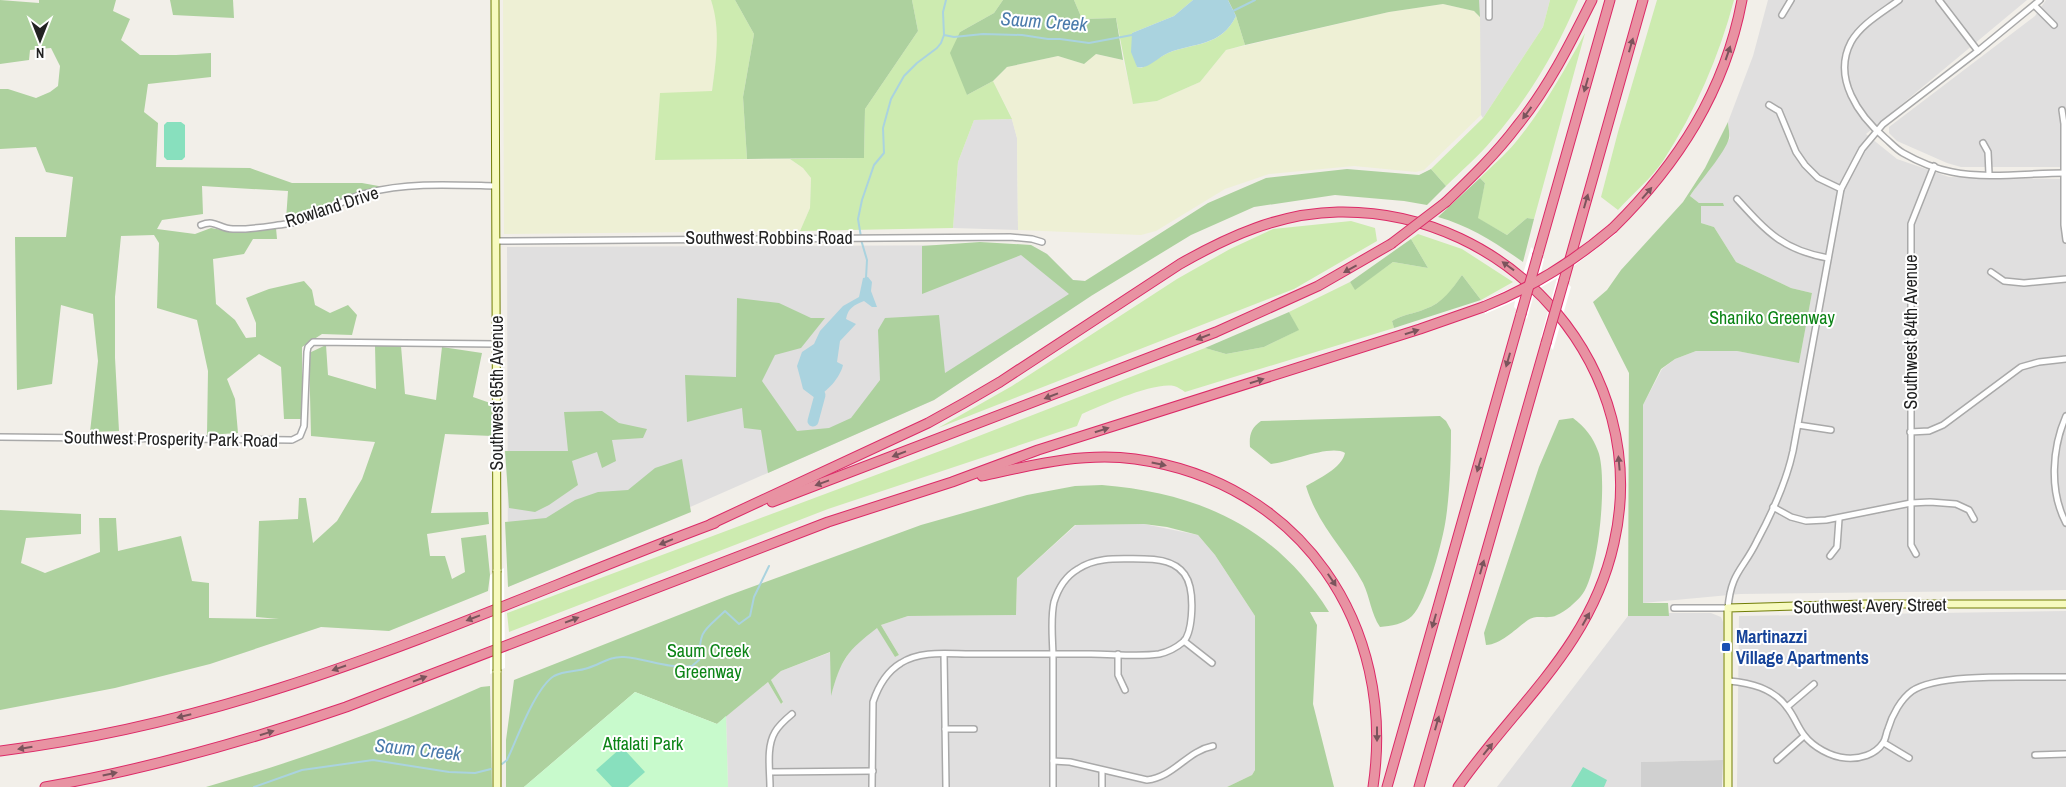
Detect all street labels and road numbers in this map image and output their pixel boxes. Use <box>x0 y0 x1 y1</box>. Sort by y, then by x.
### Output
street label: Rowland Drive <box>282 180 382 233</box>
street label: Southwest Robbins Road <box>685 225 853 250</box>
street label: Southwest 84th Avenue <box>1898 255 1923 409</box>
street label: Southwest 65th Avenue <box>484 316 509 470</box>
street label: Southwest Prosperity Park Road <box>64 424 278 453</box>
street label: Southwest Avery Street <box>1793 592 1947 619</box>

